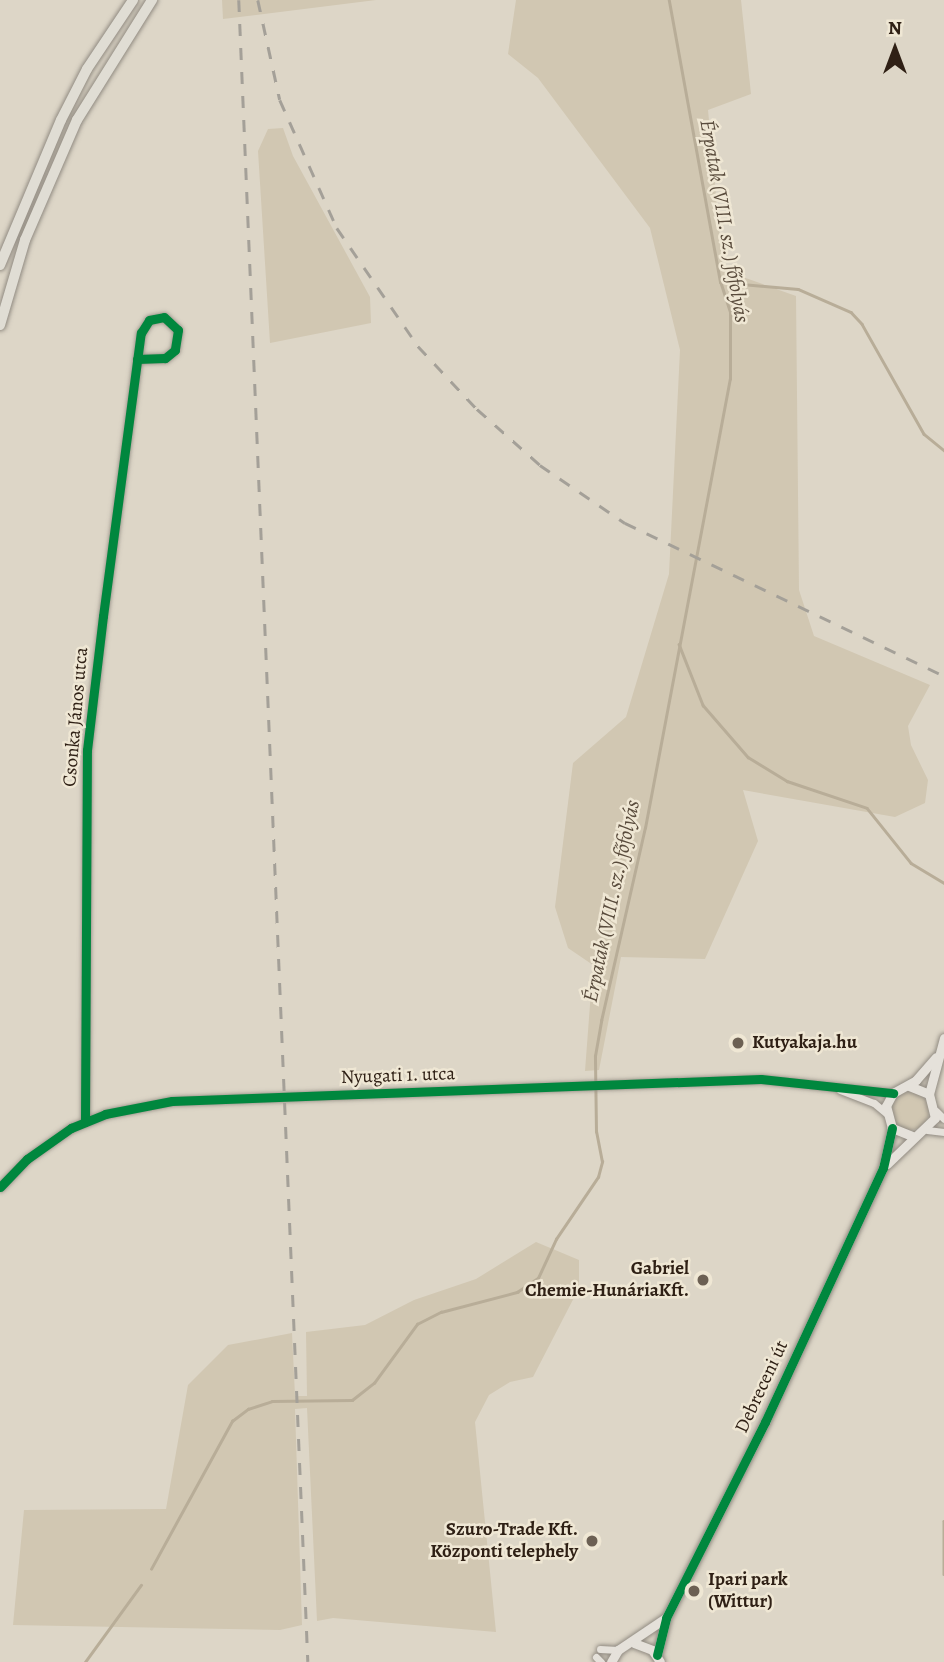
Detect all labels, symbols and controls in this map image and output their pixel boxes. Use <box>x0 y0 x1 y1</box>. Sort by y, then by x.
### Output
north arrow <box>860 14 930 84</box>
text: N <box>888 15 902 41</box>
water label: Érpatak (VIII. sz.) főfolyás <box>695 117 755 325</box>
street label: Csonka János utca <box>59 646 93 788</box>
water label: Érpatak (VIII. sz.) főfolyás <box>577 798 645 1004</box>
place label: Kutyakaja.hu <box>752 1032 857 1054</box>
marker: Kutyakaja.hu <box>730 1035 746 1051</box>
street label: Nyugati 1. utca <box>340 1063 456 1089</box>
place label: Gabriel Chemie-HunáriaKft. <box>525 1258 689 1302</box>
marker: Gabriel Chemie-HunáriaKft. <box>695 1272 711 1288</box>
street label: Debreceni út <box>731 1337 793 1437</box>
place label: Szuro-Trade Kft. Központi telephely <box>430 1519 578 1563</box>
marker: Szuro-Trade Kft. Központi telephely <box>584 1533 600 1549</box>
place label: Ipari park (Wittur) <box>708 1569 788 1613</box>
marker: Ipari park (Wittur) <box>686 1583 702 1599</box>

